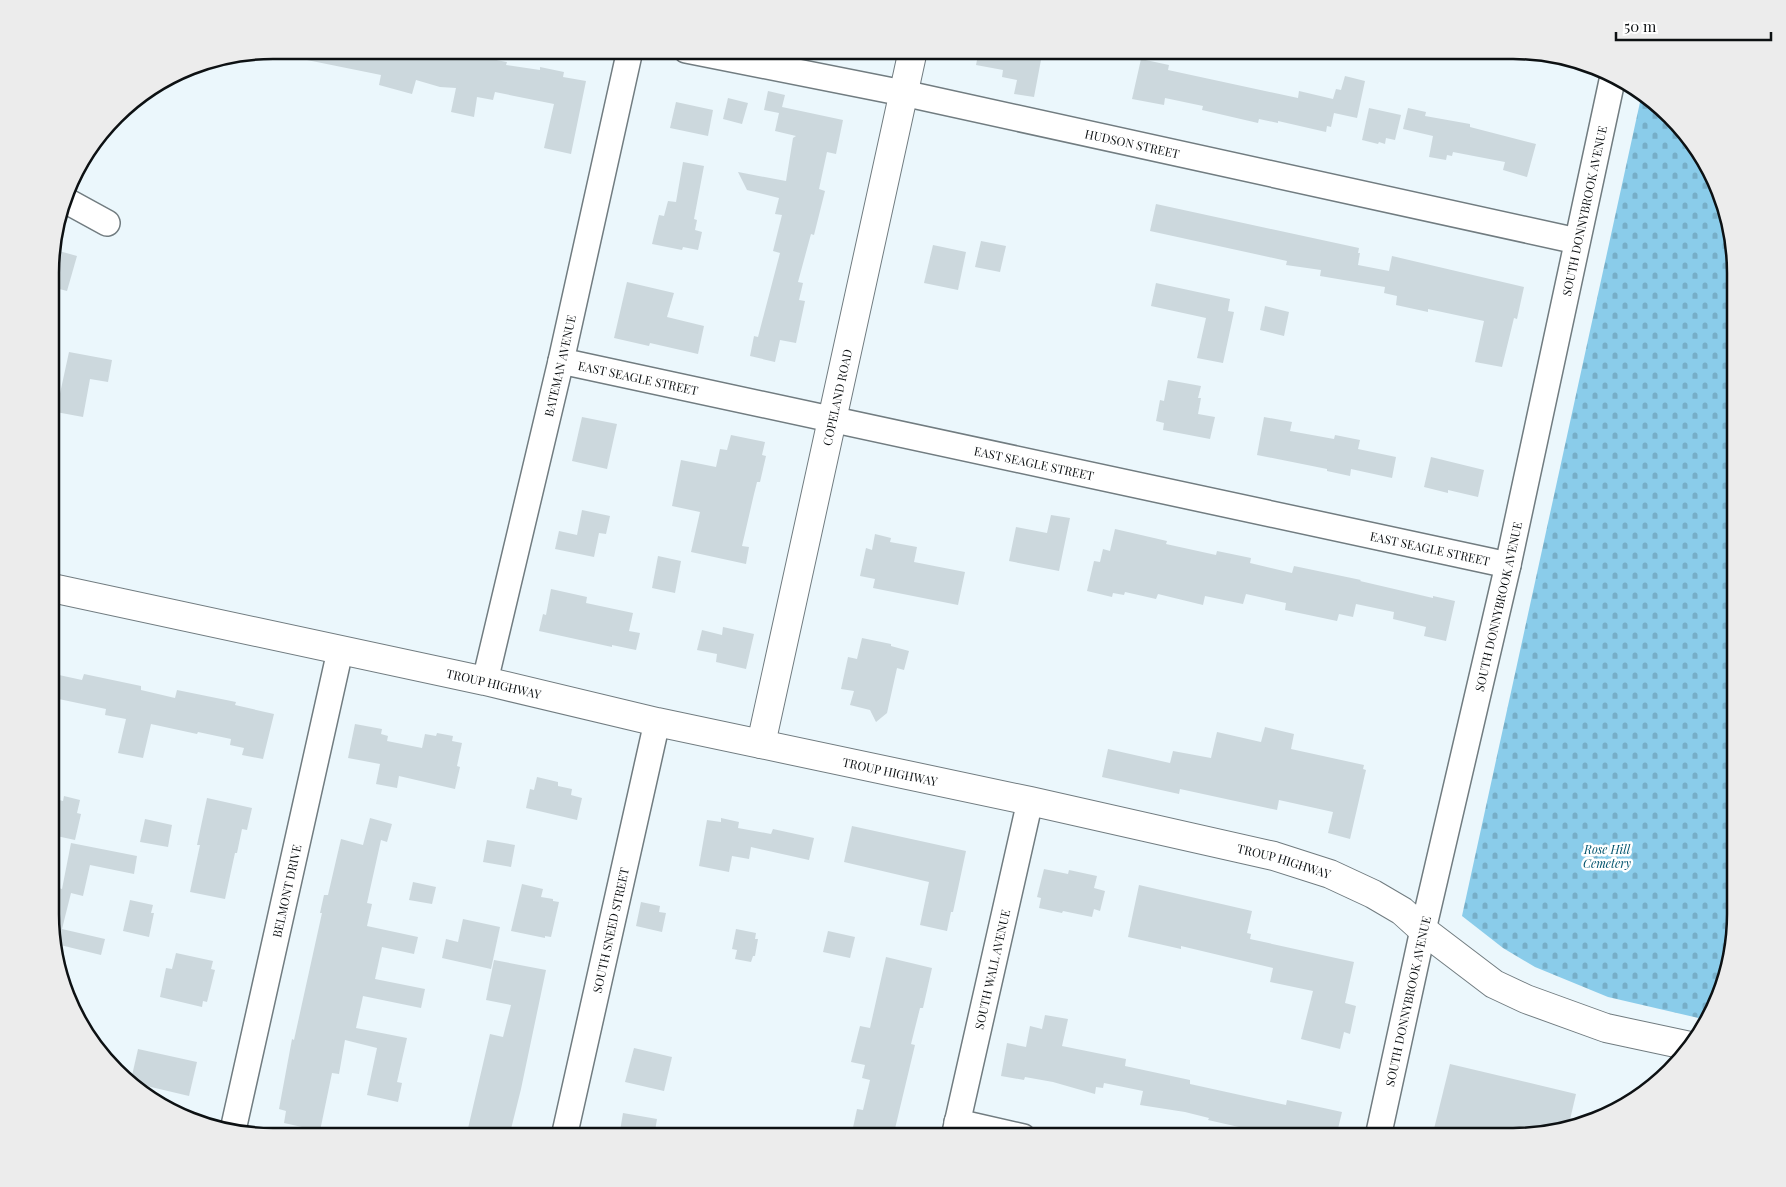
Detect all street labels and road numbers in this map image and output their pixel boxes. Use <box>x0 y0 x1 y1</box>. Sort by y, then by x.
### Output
street label: SOUTH DONNYBROOK AVENUE <box>1558 124 1610 297</box>
street label: HUDSON STREET <box>1083 125 1182 162</box>
street label: BATEMAN AVENUE <box>540 313 579 418</box>
street label: COPELAND ROAD <box>819 347 855 447</box>
street label: EAST SEAGLE STREET <box>577 357 700 398</box>
street label: EAST SEAGLE STREET <box>973 442 1096 484</box>
street label: SOUTH DONNYBROOK AVENUE <box>1471 520 1525 693</box>
street label: EAST SEAGLE STREET <box>1369 528 1492 569</box>
street label: TROUP HIGHWAY <box>445 665 544 702</box>
street label: TROUP HIGHWAY <box>841 754 940 789</box>
street label: TROUP HIGHWAY <box>1236 840 1334 882</box>
street label: BELMONT DRIVE <box>268 843 305 939</box>
street label: SOUTH SNEED STREET <box>589 865 632 994</box>
street label: SOUTH WALL AVENUE <box>971 908 1013 1031</box>
street label: SOUTH DONNYBROOK AVENUE <box>1381 914 1434 1088</box>

